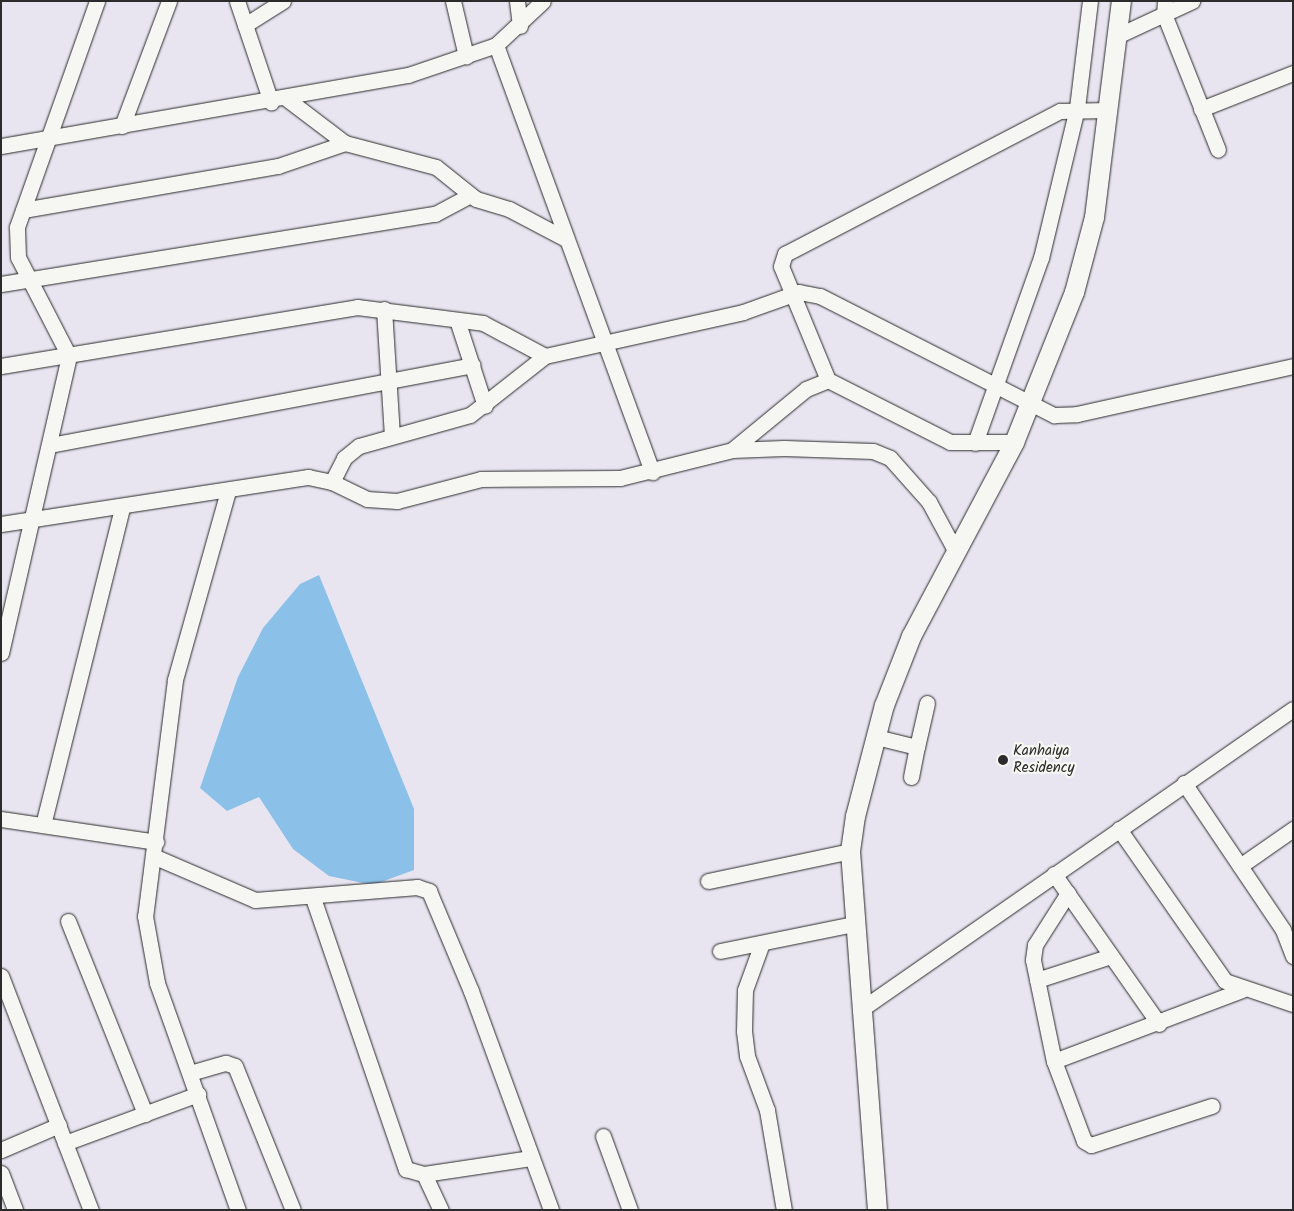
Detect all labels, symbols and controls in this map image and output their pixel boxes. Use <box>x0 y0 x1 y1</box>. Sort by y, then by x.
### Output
place label: Kanhaiya Residency <box>1013 742 1074 777</box>
marker: Kanhaiya Residency <box>997 754 1009 766</box>

